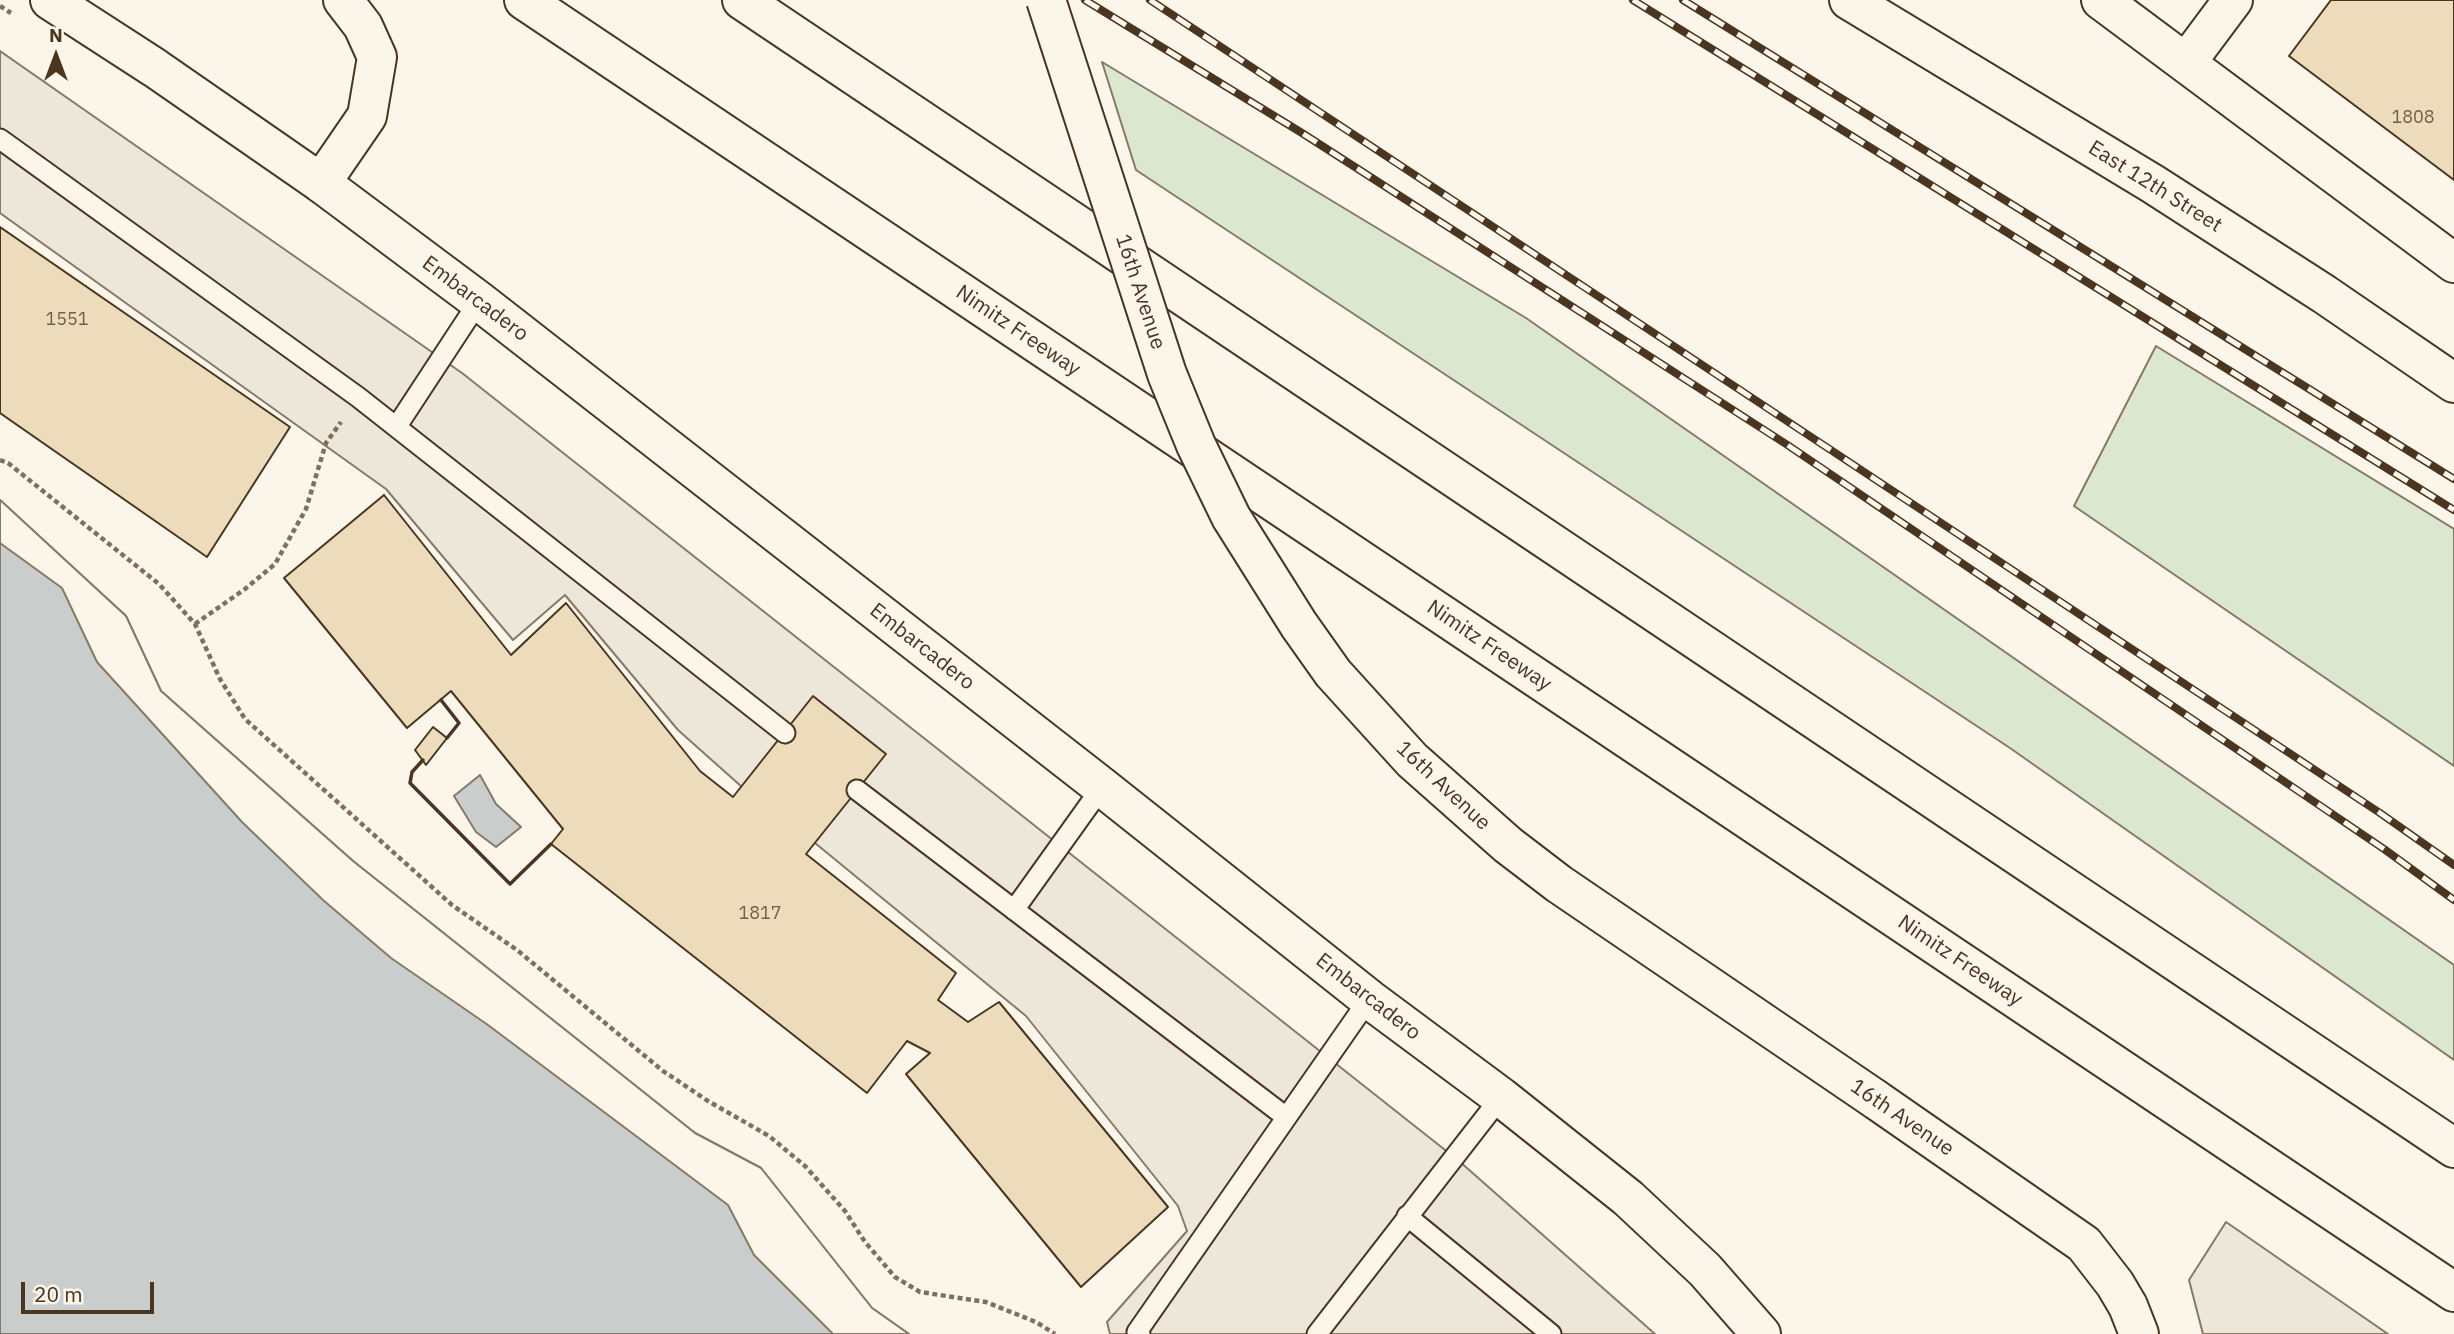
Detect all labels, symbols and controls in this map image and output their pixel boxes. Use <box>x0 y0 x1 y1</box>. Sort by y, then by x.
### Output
north arrow <box>21 21 91 91</box>
text: N <box>49 23 63 47</box>
house number: 1808 <box>2391 107 2435 129</box>
street label: East 12th Street <box>2083 136 2227 238</box>
street label: 16th Avenue <box>1110 231 1170 353</box>
street label: Embarcadero <box>417 251 533 347</box>
street label: Nimitz Freeway <box>951 280 1085 382</box>
house number: 1551 <box>45 309 89 331</box>
street label: Nimitz Freeway <box>1422 595 1556 697</box>
street label: Embarcadero <box>864 598 980 696</box>
street label: 16th Avenue <box>1391 736 1495 836</box>
house number: 1817 <box>738 903 782 925</box>
street label: Nimitz Freeway <box>1893 910 2027 1012</box>
street label: Embarcadero <box>1310 948 1426 1046</box>
street label: 16th Avenue <box>1845 1074 1959 1162</box>
scale bar <box>24 1268 158 1312</box>
text: 20 m <box>34 1280 83 1308</box>

